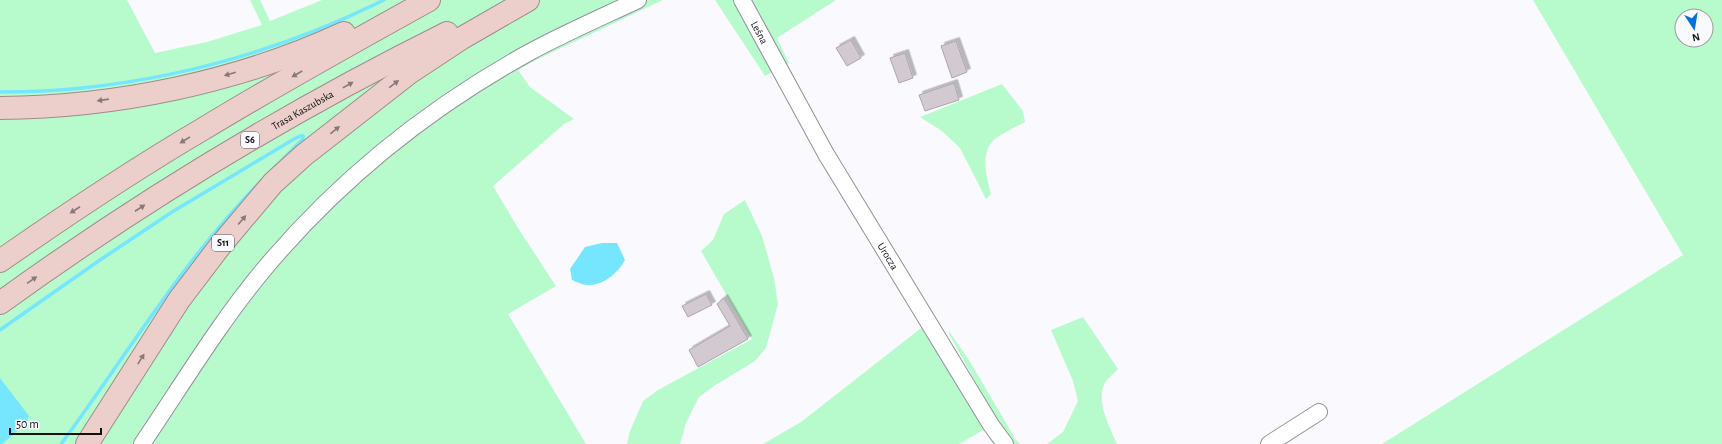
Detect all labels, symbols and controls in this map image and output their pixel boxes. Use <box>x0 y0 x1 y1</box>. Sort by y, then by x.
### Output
north arrow <box>1674 8 1714 48</box>
street label: Leśna <box>749 19 770 46</box>
text: N <box>1691 31 1701 43</box>
one-way arrow <box>291 70 303 77</box>
one-way arrow <box>224 71 236 77</box>
one-way arrow <box>389 79 400 88</box>
one-way arrow <box>342 82 354 88</box>
street label: Trasa Kaszubska <box>269 88 335 132</box>
one-way arrow <box>97 97 109 103</box>
one-way arrow <box>329 126 340 134</box>
road number: S6 <box>241 132 259 148</box>
one-way arrow <box>179 136 191 143</box>
one-way arrow <box>134 205 146 212</box>
one-way arrow <box>69 206 81 213</box>
one-way arrow <box>237 215 246 225</box>
road number: S11 <box>212 235 234 251</box>
street label: Urocza <box>876 241 901 272</box>
one-way arrow <box>27 276 37 284</box>
one-way arrow <box>137 354 145 365</box>
scale bar <box>10 410 101 436</box>
text: 50 m <box>16 418 39 430</box>

